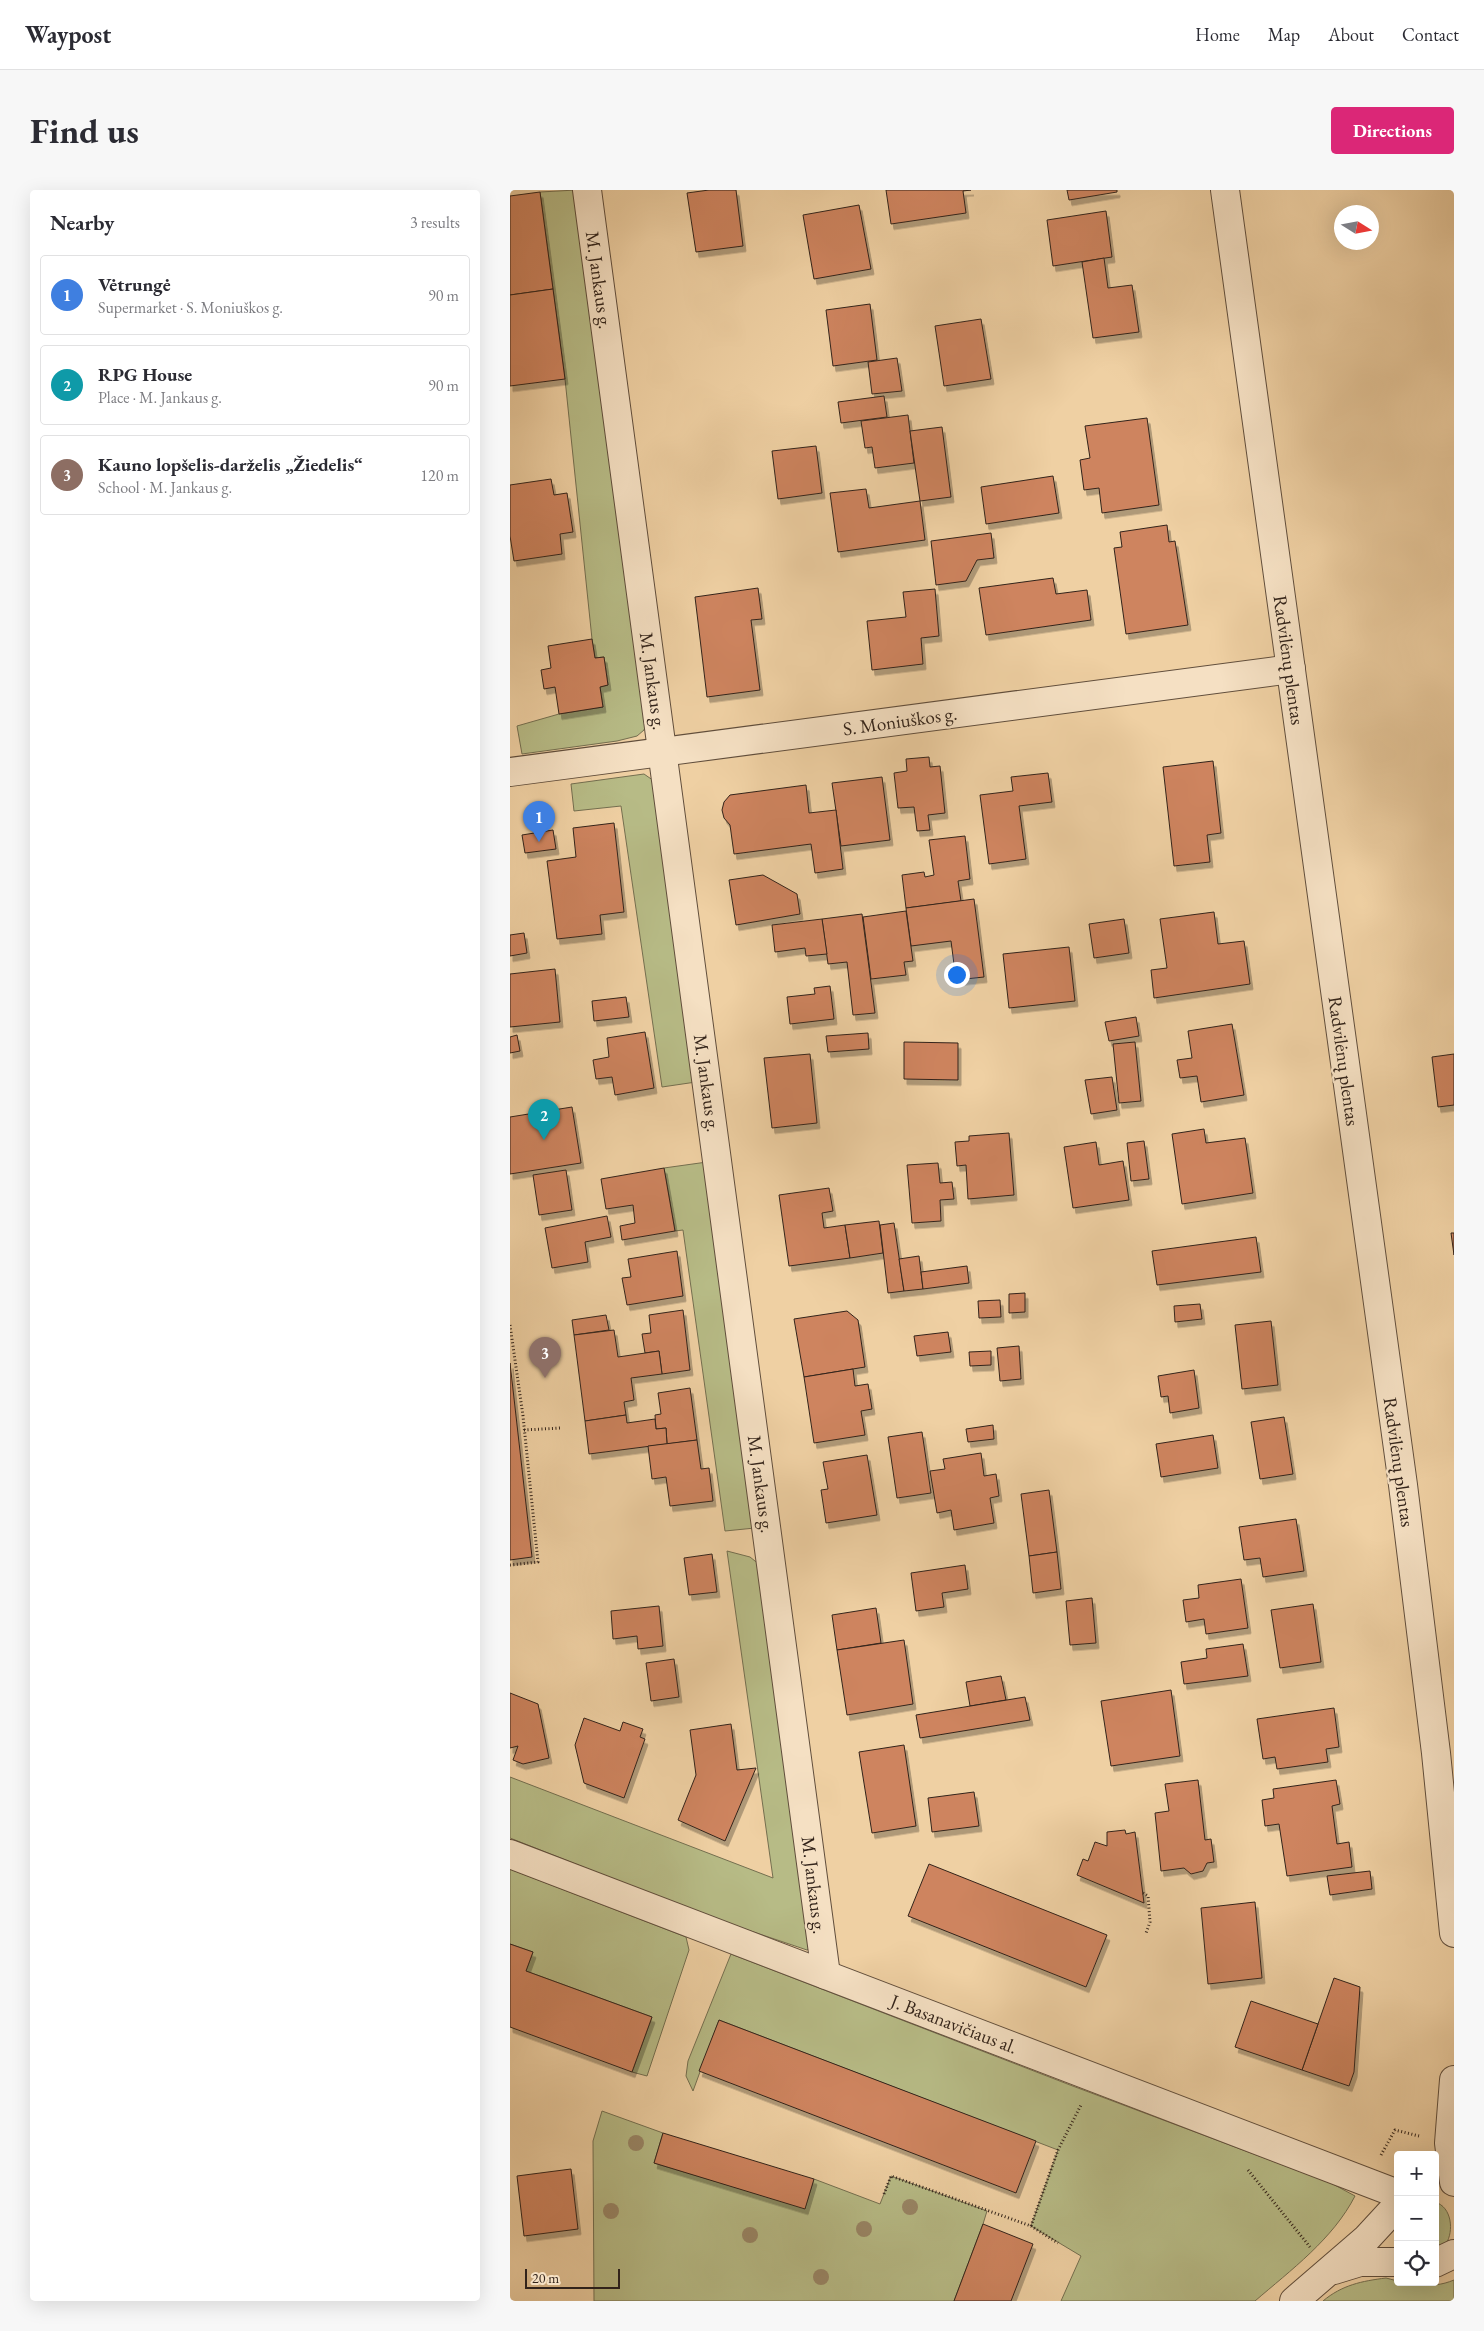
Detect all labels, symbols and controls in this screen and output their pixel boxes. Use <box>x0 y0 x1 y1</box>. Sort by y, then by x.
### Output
text: Waypost <box>25 19 111 50</box>
text: Home <box>1195 23 1240 46</box>
text: Map <box>1268 23 1300 46</box>
text: About <box>1328 23 1374 46</box>
text: Contact <box>1402 23 1459 46</box>
button: Directions <box>1331 107 1454 154</box>
text: Find us <box>30 108 139 153</box>
north arrow <box>1334 205 1379 250</box>
text: Nearby <box>50 209 114 236</box>
text: 3 results <box>410 212 460 233</box>
street label: M. Jankaus g. <box>580 230 618 330</box>
text: Vėtrungė <box>98 272 171 297</box>
text: 1 <box>63 285 71 306</box>
text: 90 m <box>428 285 459 306</box>
text: Supermarket · S. Moniuškos g. <box>98 297 283 318</box>
text: RPG House <box>98 362 192 387</box>
text: 2 <box>63 375 71 396</box>
text: 90 m <box>428 375 459 396</box>
text: Place · M. Jankaus g. <box>98 387 222 408</box>
text: Kauno lopšelis-darželis „Žiedelis“ <box>98 452 363 477</box>
text: 3 <box>63 465 71 486</box>
text: 120 m <box>420 465 459 486</box>
text: School · M. Jankaus g. <box>98 477 232 498</box>
street label: Radvilėnų plentas <box>1268 593 1310 727</box>
street label: M. Jankaus g. <box>634 631 672 731</box>
street label: S. Moniuškos g. <box>841 701 959 741</box>
pin: 1 <box>523 801 555 842</box>
your location <box>944 962 970 988</box>
street label: Radvilėnų plentas <box>1323 994 1365 1128</box>
street label: M. Jankaus g. <box>688 1033 726 1133</box>
pin: 2 <box>528 1099 560 1140</box>
pin: 3 <box>529 1337 561 1378</box>
street label: Radvilėnų plentas <box>1378 1395 1420 1529</box>
street label: M. Jankaus g. <box>742 1434 780 1534</box>
street label: M. Jankaus g. <box>796 1835 832 1935</box>
street label: J. Basanavičiaus al. <box>885 1988 1021 2060</box>
map controls <box>1394 2151 1439 2286</box>
button: + <box>1394 2151 1439 2196</box>
button: − <box>1394 2196 1439 2241</box>
button: locate <box>1394 2241 1439 2286</box>
scale bar <box>525 2266 620 2289</box>
text: 20 m <box>532 2269 559 2287</box>

